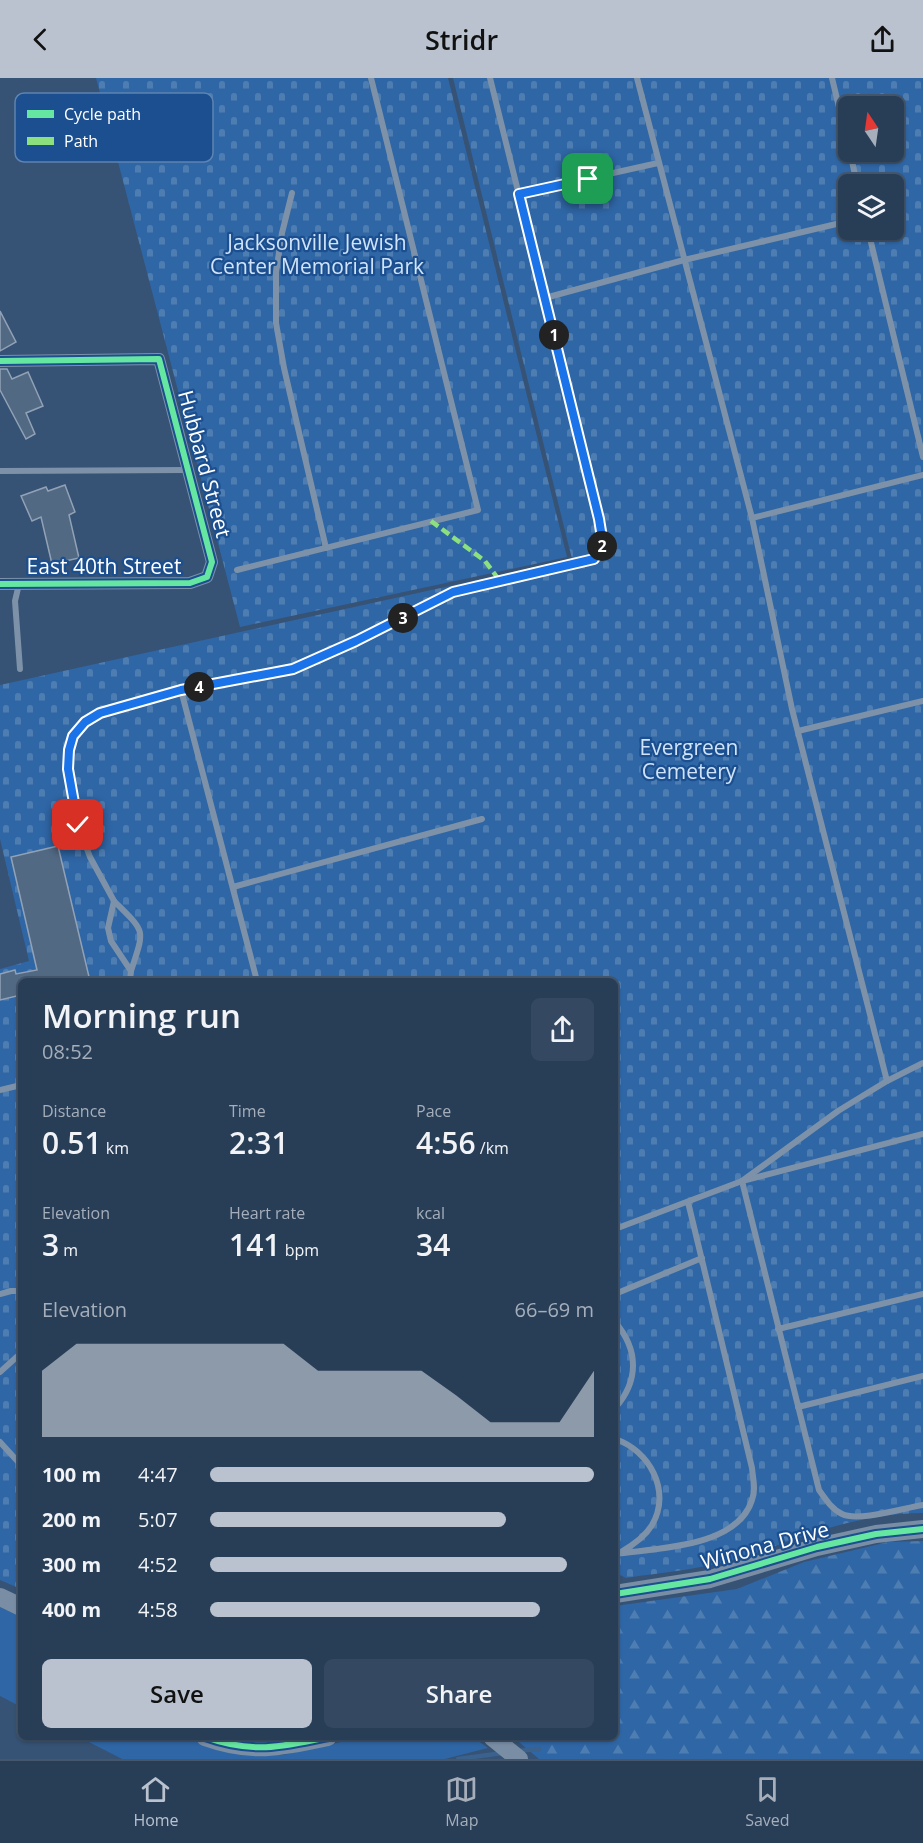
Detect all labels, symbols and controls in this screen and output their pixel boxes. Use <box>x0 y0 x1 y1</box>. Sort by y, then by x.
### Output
text: Stridr <box>425 21 498 58</box>
icon: back <box>24 23 57 56</box>
icon: share <box>866 23 899 56</box>
legend <box>15 93 213 162</box>
north arrow <box>838 96 904 162</box>
map controls <box>838 96 904 240</box>
text: Cycle path <box>64 103 141 125</box>
text: Path <box>64 130 98 152</box>
pin <box>562 153 613 204</box>
icon: arrive <box>571 162 604 195</box>
button: layers <box>838 174 904 240</box>
park label: Jacksonville Jewish Center Memorial Park <box>210 228 424 280</box>
pin: 1 <box>539 320 569 350</box>
text: 1 <box>549 324 559 346</box>
street label: Hubbard Street <box>172 387 238 540</box>
pin: 2 <box>587 531 617 561</box>
text: 2 <box>597 535 607 557</box>
street label: East 40th Street <box>27 552 181 580</box>
pin: 3 <box>388 603 418 633</box>
text: 3 <box>398 607 408 629</box>
pin: 4 <box>184 672 214 702</box>
text: 4 <box>194 676 204 698</box>
park label: Evergreen Cemetery <box>640 733 738 785</box>
pin <box>52 799 103 850</box>
icon: check <box>61 808 94 841</box>
text: Morning run <box>42 993 241 1038</box>
button: share <box>531 998 594 1061</box>
text: 08:52 <box>42 1038 93 1065</box>
text: Distance <box>42 1100 106 1122</box>
text: Time <box>229 1100 266 1122</box>
text: Pace <box>416 1100 451 1122</box>
text: 0.51 <box>42 1122 102 1163</box>
text: 2:31 <box>229 1122 289 1163</box>
text: 4:56 <box>416 1122 476 1163</box>
text: km <box>102 1137 129 1159</box>
text: /km <box>476 1137 509 1159</box>
text: Elevation <box>42 1202 110 1224</box>
text: Heart rate <box>229 1202 305 1224</box>
text: kcal <box>416 1202 445 1224</box>
text: 3 <box>42 1224 59 1265</box>
text: 141 <box>229 1224 280 1265</box>
text: 34 <box>416 1224 450 1265</box>
text: m <box>59 1239 78 1261</box>
text: bpm <box>280 1239 319 1261</box>
text: Elevation <box>42 1296 127 1323</box>
text: 66–69 m <box>515 1296 594 1323</box>
text: 100 m <box>42 1461 101 1488</box>
text: 4:47 <box>138 1461 178 1488</box>
text: 200 m <box>42 1506 101 1533</box>
text: 5:07 <box>138 1506 178 1533</box>
street label: Winona Drive <box>698 1514 832 1576</box>
text: 300 m <box>42 1551 101 1578</box>
text: 4:52 <box>138 1551 178 1578</box>
text: 400 m <box>42 1596 101 1623</box>
text: 4:58 <box>138 1596 178 1623</box>
button: Save <box>42 1659 312 1728</box>
button: Share <box>324 1659 594 1728</box>
tab: Home <box>133 1773 179 1831</box>
tab: Map <box>445 1773 478 1831</box>
tab: Saved <box>745 1773 790 1831</box>

